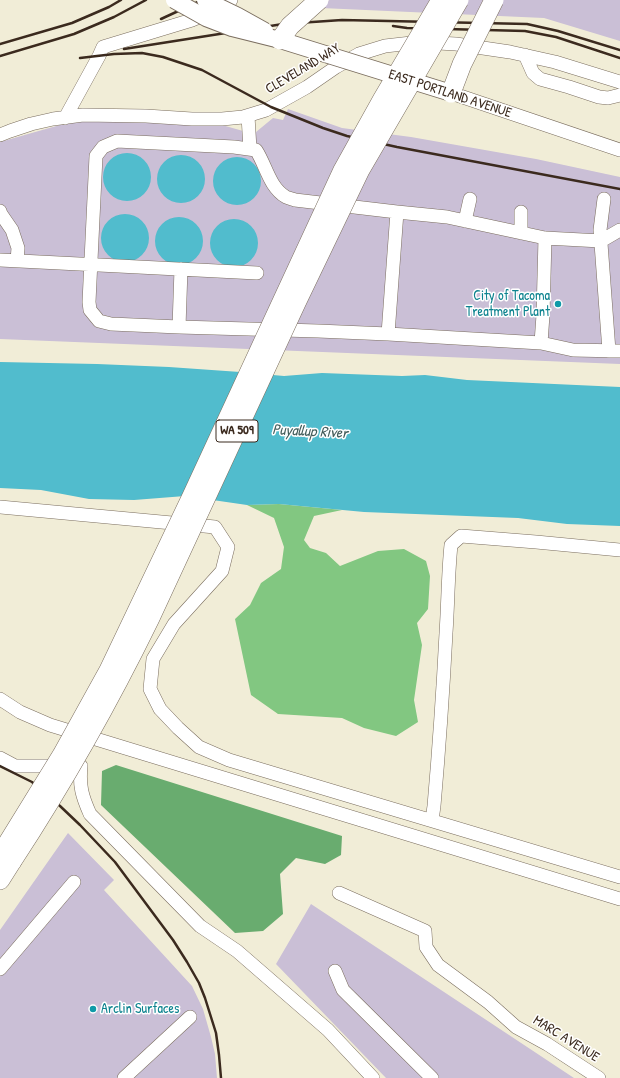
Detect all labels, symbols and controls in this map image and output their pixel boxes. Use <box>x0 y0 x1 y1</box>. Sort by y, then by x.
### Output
street label: CLEVELAND WAY <box>263 40 343 98</box>
street label: EAST PORTLAND AVENUE <box>386 66 514 122</box>
place label: City of Tacoma Treatment Plant <box>466 288 550 320</box>
marker: City of Tacoma Treatment Plant <box>553 299 563 309</box>
road number: WA 509 <box>216 420 258 442</box>
water label: Puyallup River <box>272 421 348 443</box>
place label: Arclin Surfaces <box>101 1001 179 1017</box>
marker: Arclin Surfaces <box>88 1004 98 1014</box>
street label: MARC AVENUE <box>530 1012 602 1066</box>

